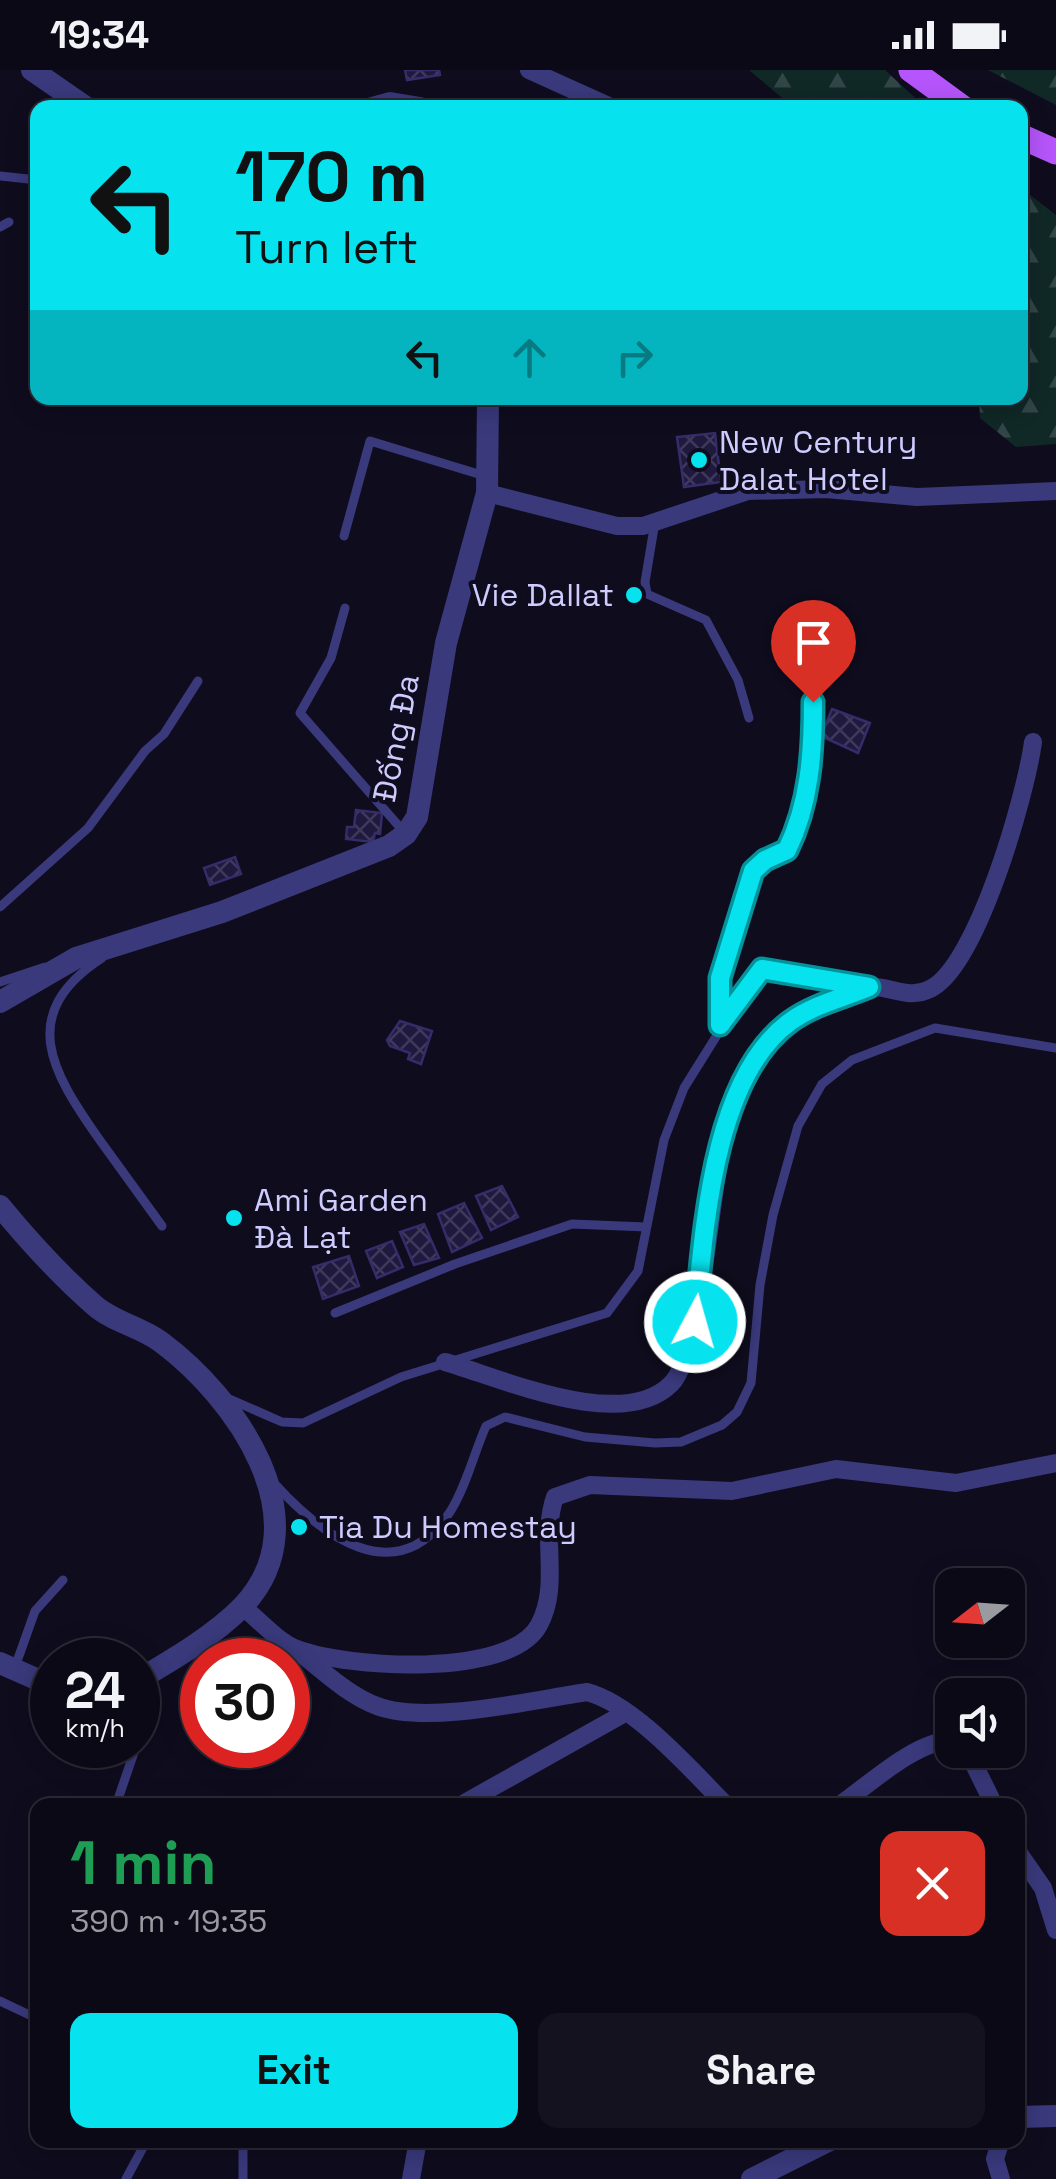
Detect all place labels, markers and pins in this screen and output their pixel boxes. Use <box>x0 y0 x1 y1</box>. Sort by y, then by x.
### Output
place label: New Century Dalat Hotel <box>719 422 917 499</box>
marker: New Century Dalat Hotel <box>688 449 710 471</box>
place label: Vie Dallat <box>472 575 614 615</box>
marker: Vie Dallat <box>623 584 645 606</box>
pin <box>771 600 856 703</box>
place label: Ami Garden Đà Lạt <box>254 1180 428 1257</box>
marker: Ami Garden Đà Lạt <box>223 1207 245 1229</box>
place label: Tia Du Homestay <box>319 1507 577 1547</box>
marker: Tia Du Homestay <box>288 1516 310 1538</box>

